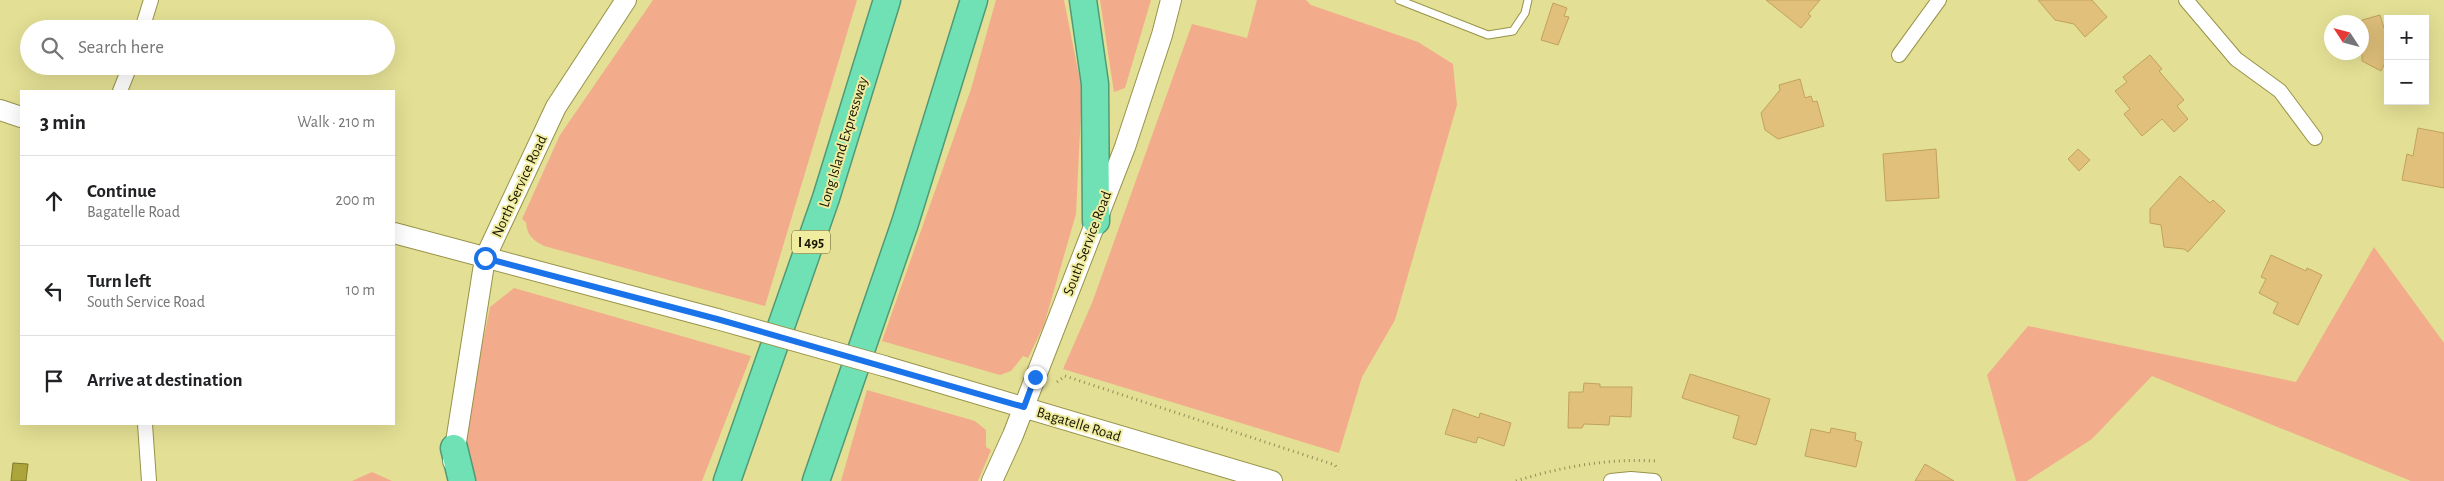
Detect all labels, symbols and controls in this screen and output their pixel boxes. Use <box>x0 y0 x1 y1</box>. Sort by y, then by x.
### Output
north arrow <box>2324 15 2369 60</box>
map controls <box>2384 15 2429 105</box>
button: + <box>2384 15 2429 60</box>
search box <box>20 20 395 75</box>
icon: search <box>38 34 66 62</box>
text: Search here <box>78 38 164 57</box>
button: − <box>2384 60 2429 105</box>
street label: Long Island Expressway <box>816 75 871 209</box>
text: 3 min <box>40 112 86 133</box>
text: Walk · 210 m <box>297 114 375 130</box>
street label: North Service Road <box>489 133 550 240</box>
text: Continue <box>87 182 156 201</box>
icon: ahead <box>40 187 68 215</box>
street label: South Service Road <box>1061 189 1114 297</box>
text: 200 m <box>335 192 375 208</box>
text: Bagatelle Road <box>87 204 180 220</box>
road number: I 495 <box>792 230 830 253</box>
route start <box>474 247 497 270</box>
text: Turn left <box>87 272 151 291</box>
icon: left <box>40 277 68 305</box>
text: 10 m <box>346 282 375 298</box>
text: South Service Road <box>87 294 205 310</box>
route end <box>1024 366 1047 389</box>
icon: arrive <box>40 367 68 395</box>
text: Arrive at destination <box>87 371 243 390</box>
street label: Bagatelle Road <box>1035 405 1123 444</box>

